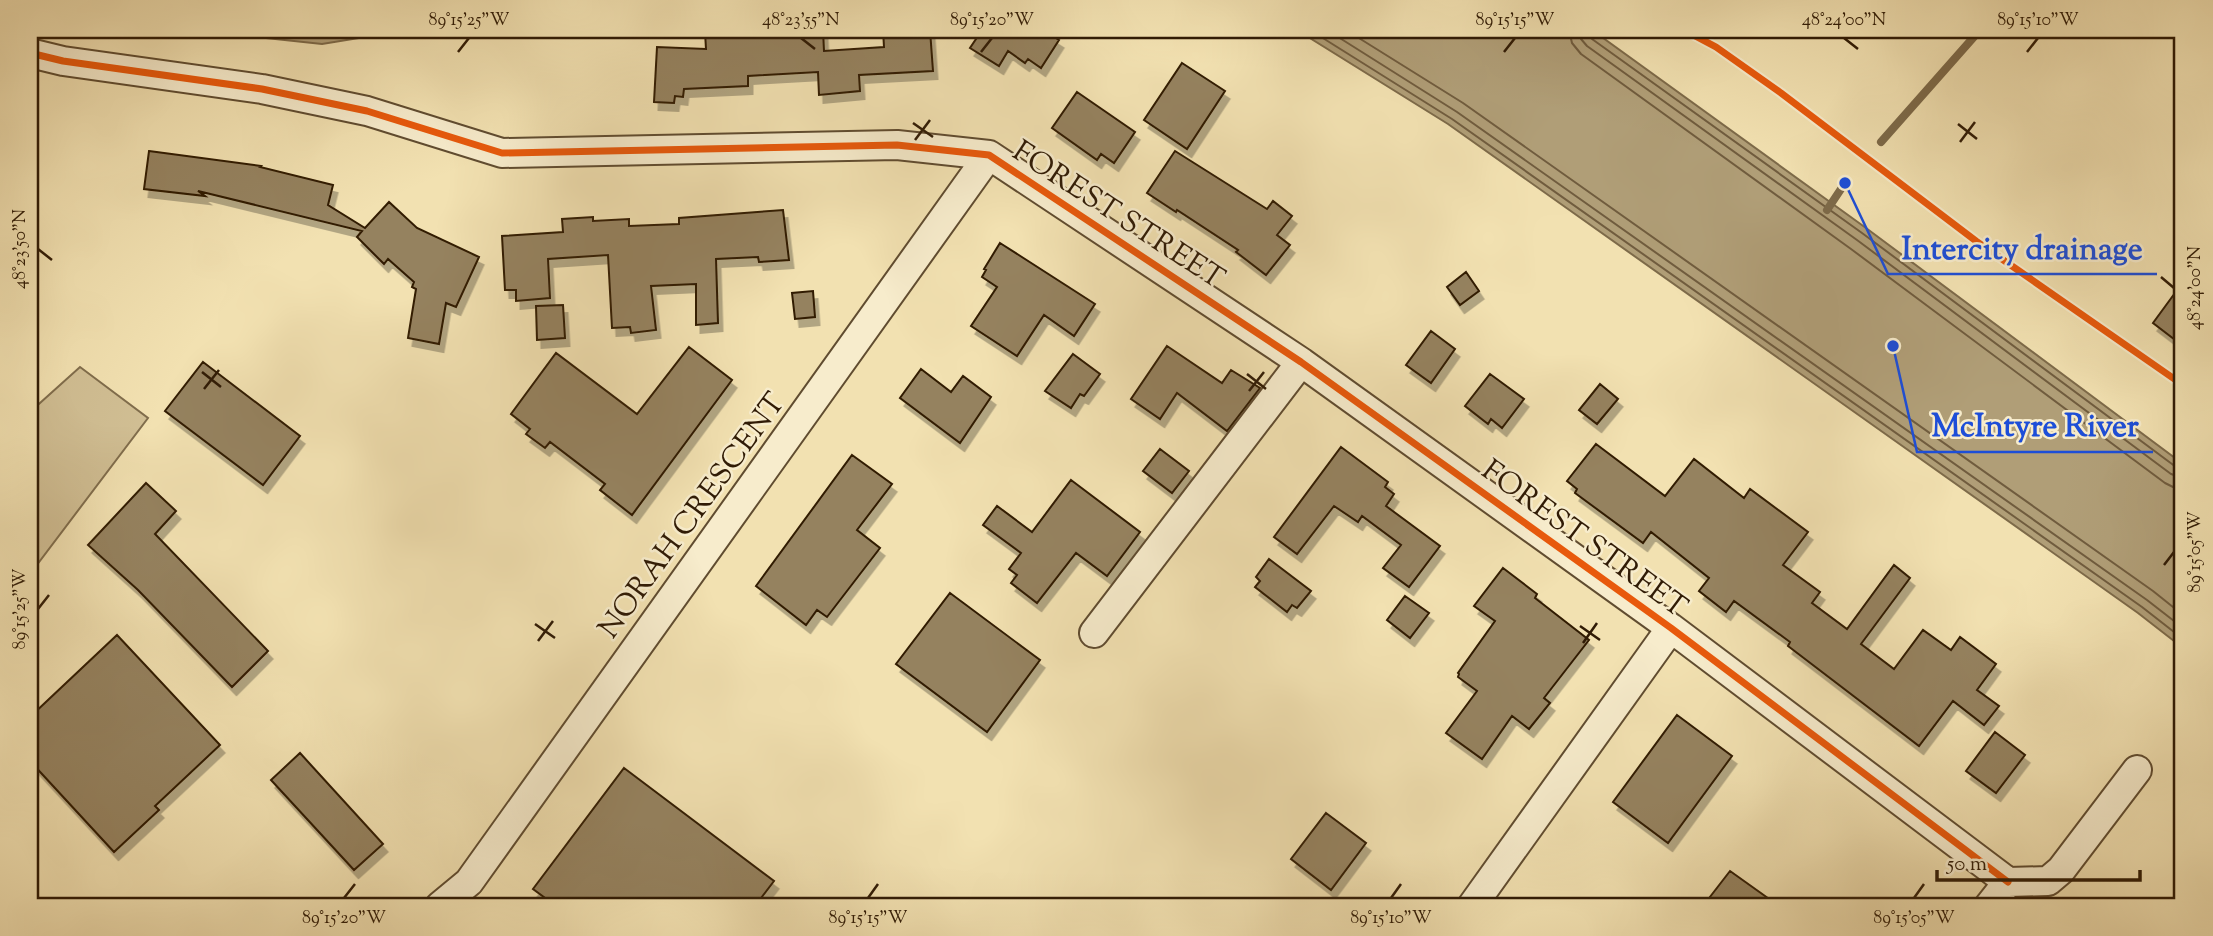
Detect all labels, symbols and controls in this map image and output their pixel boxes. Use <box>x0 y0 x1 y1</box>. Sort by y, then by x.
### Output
text: 89°15'25"W <box>428 8 510 34</box>
text: 48°23'55"N <box>762 8 840 34</box>
text: 89°15'20"W <box>950 8 1034 34</box>
text: 89°15'15"W <box>1475 8 1555 34</box>
text: 48°24'00"N <box>1802 8 1886 34</box>
text: 89°15'10"W <box>1997 8 2079 34</box>
street label: FOREST STREET <box>1003 131 1232 301</box>
text: 48°23'50"N <box>8 209 34 289</box>
callout: Intercity drainage <box>1888 221 2157 274</box>
text: Intercity drainage <box>1901 228 2143 274</box>
text: 48°24'00"N <box>2183 246 2209 330</box>
street label: NORAH CRESCENT <box>589 385 797 648</box>
callout: McIntyre River <box>1917 399 2153 452</box>
text: McIntyre River <box>1931 405 2140 451</box>
street label: FOREST STREET <box>1472 451 1695 629</box>
text: 89°15'05"W <box>2183 511 2209 593</box>
text: 89°15'25"W <box>8 568 34 650</box>
scale bar <box>1937 838 2140 882</box>
text: 50 m <box>1946 850 1987 880</box>
text: 89°15'20"W <box>302 906 386 932</box>
text: 89°15'15"W <box>828 906 908 932</box>
text: 89°15'10"W <box>1350 906 1432 932</box>
text: 89°15'05"W <box>1873 906 1955 932</box>

